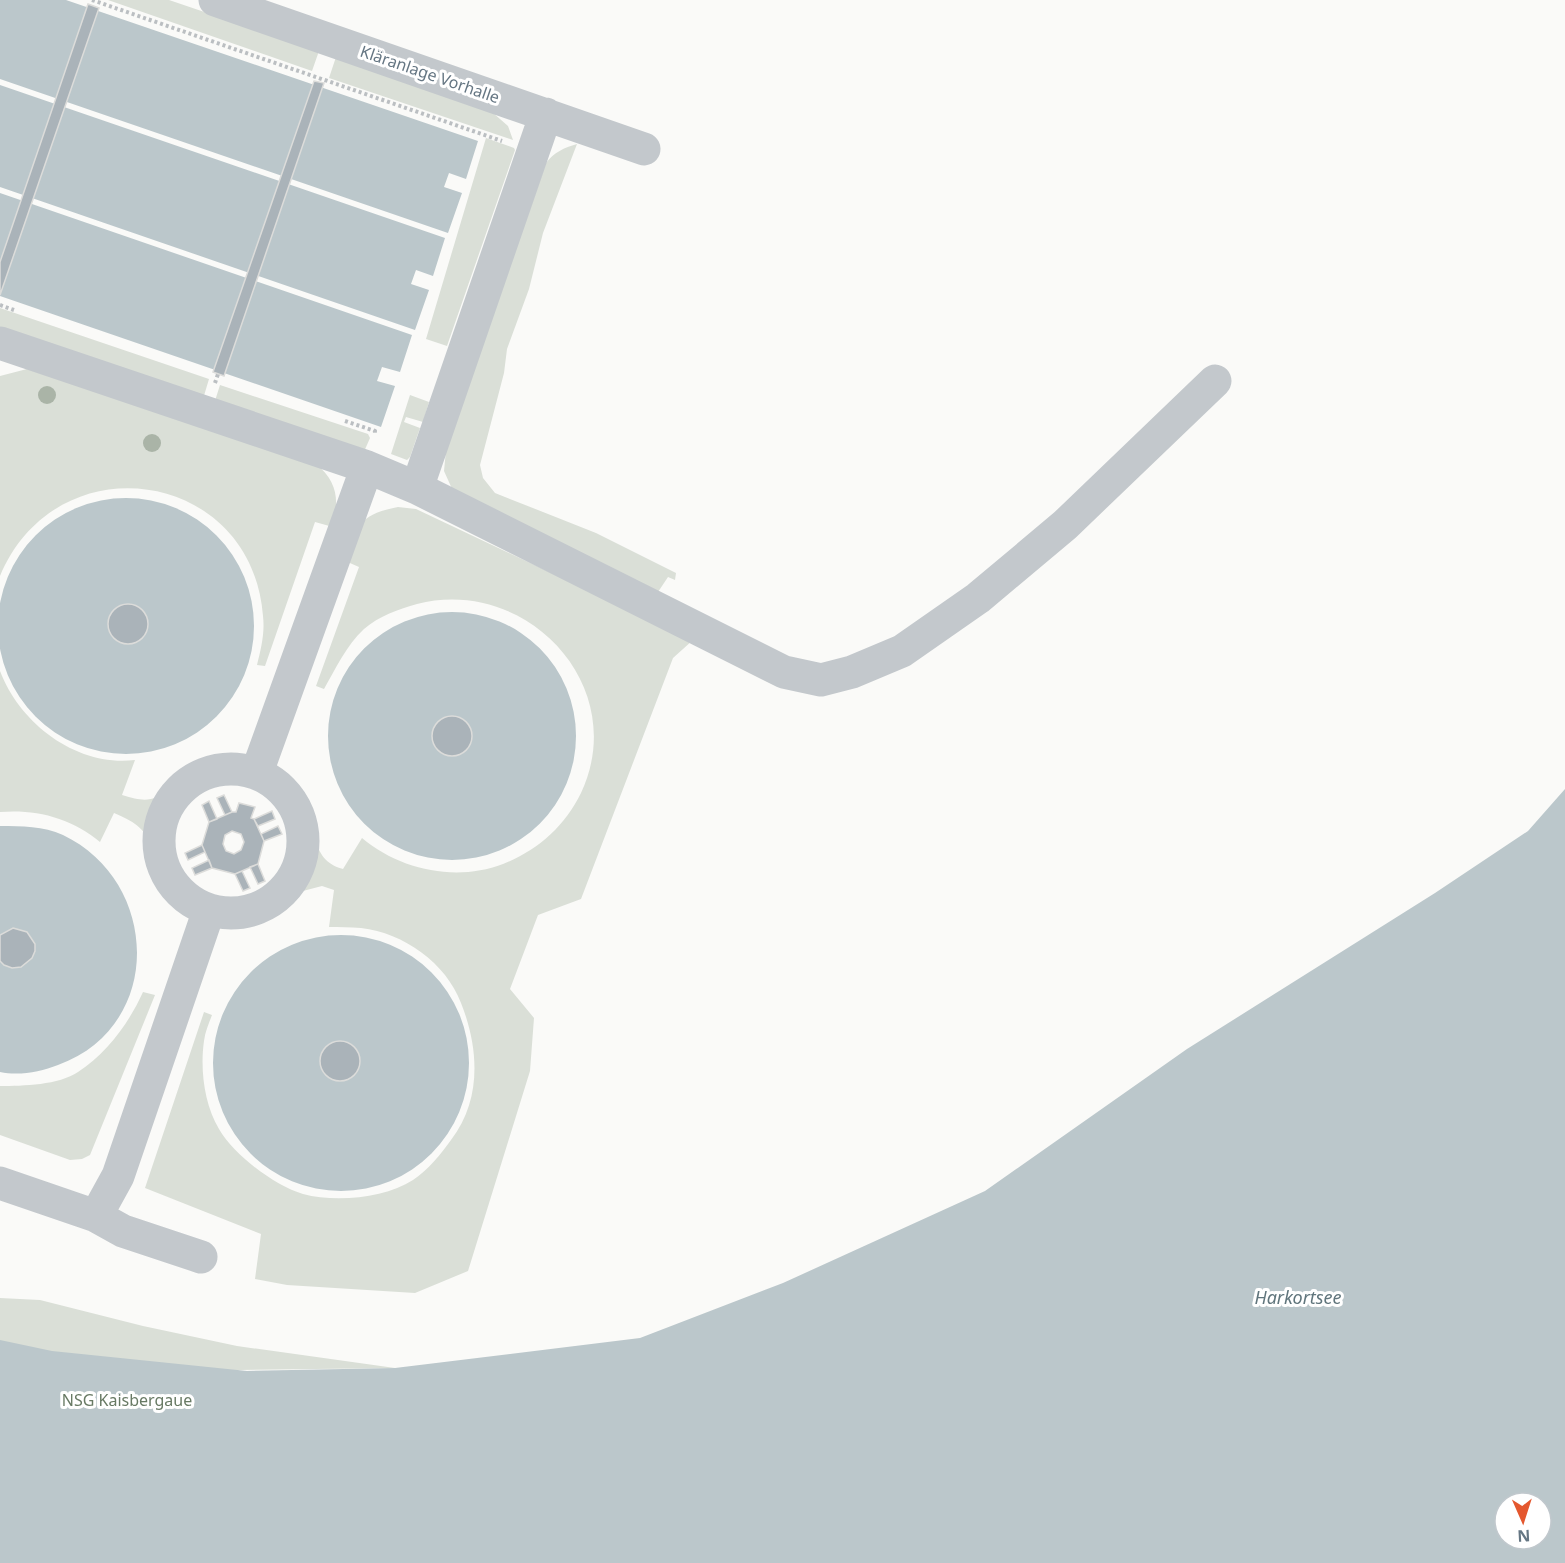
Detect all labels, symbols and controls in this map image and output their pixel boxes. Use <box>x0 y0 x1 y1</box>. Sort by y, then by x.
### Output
street label: Kläranlage Vorhalle <box>357 40 503 108</box>
water label: Harkortsee <box>1254 1285 1342 1309</box>
park label: NSG Kaisbergaue <box>62 1389 192 1411</box>
north arrow <box>1493 1491 1553 1551</box>
text: N <box>1517 1525 1531 1547</box>

